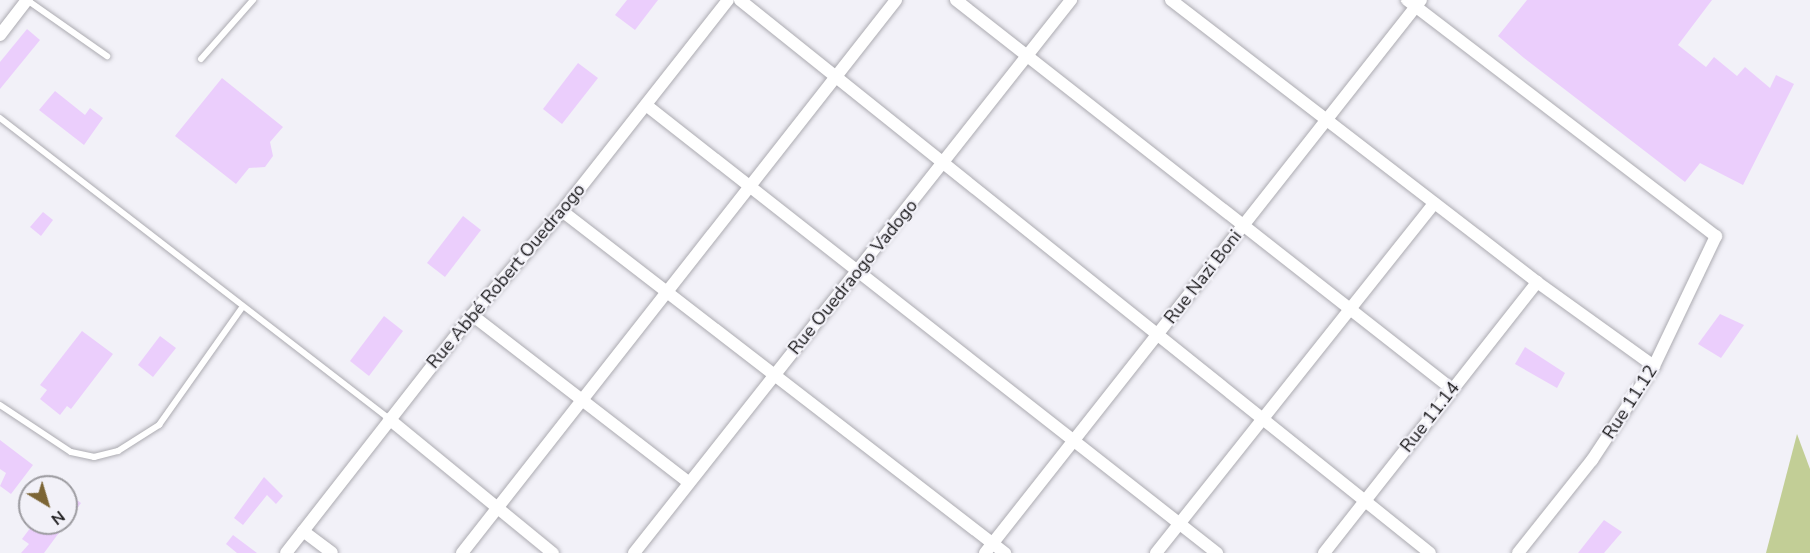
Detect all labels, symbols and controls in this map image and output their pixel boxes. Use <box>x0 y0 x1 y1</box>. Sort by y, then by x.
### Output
street label: Rue Abbé Robert Ouedraogo <box>422 179 590 373</box>
street label: Rue Ouedraogo Vadogo <box>784 195 922 359</box>
street label: Rue Nazi Boni <box>1160 226 1246 328</box>
street label: Rue 11.12 <box>1598 361 1662 443</box>
street label: Rue 11.14 <box>1396 377 1464 457</box>
north arrow <box>18 475 78 535</box>
text: N <box>46 505 69 530</box>

